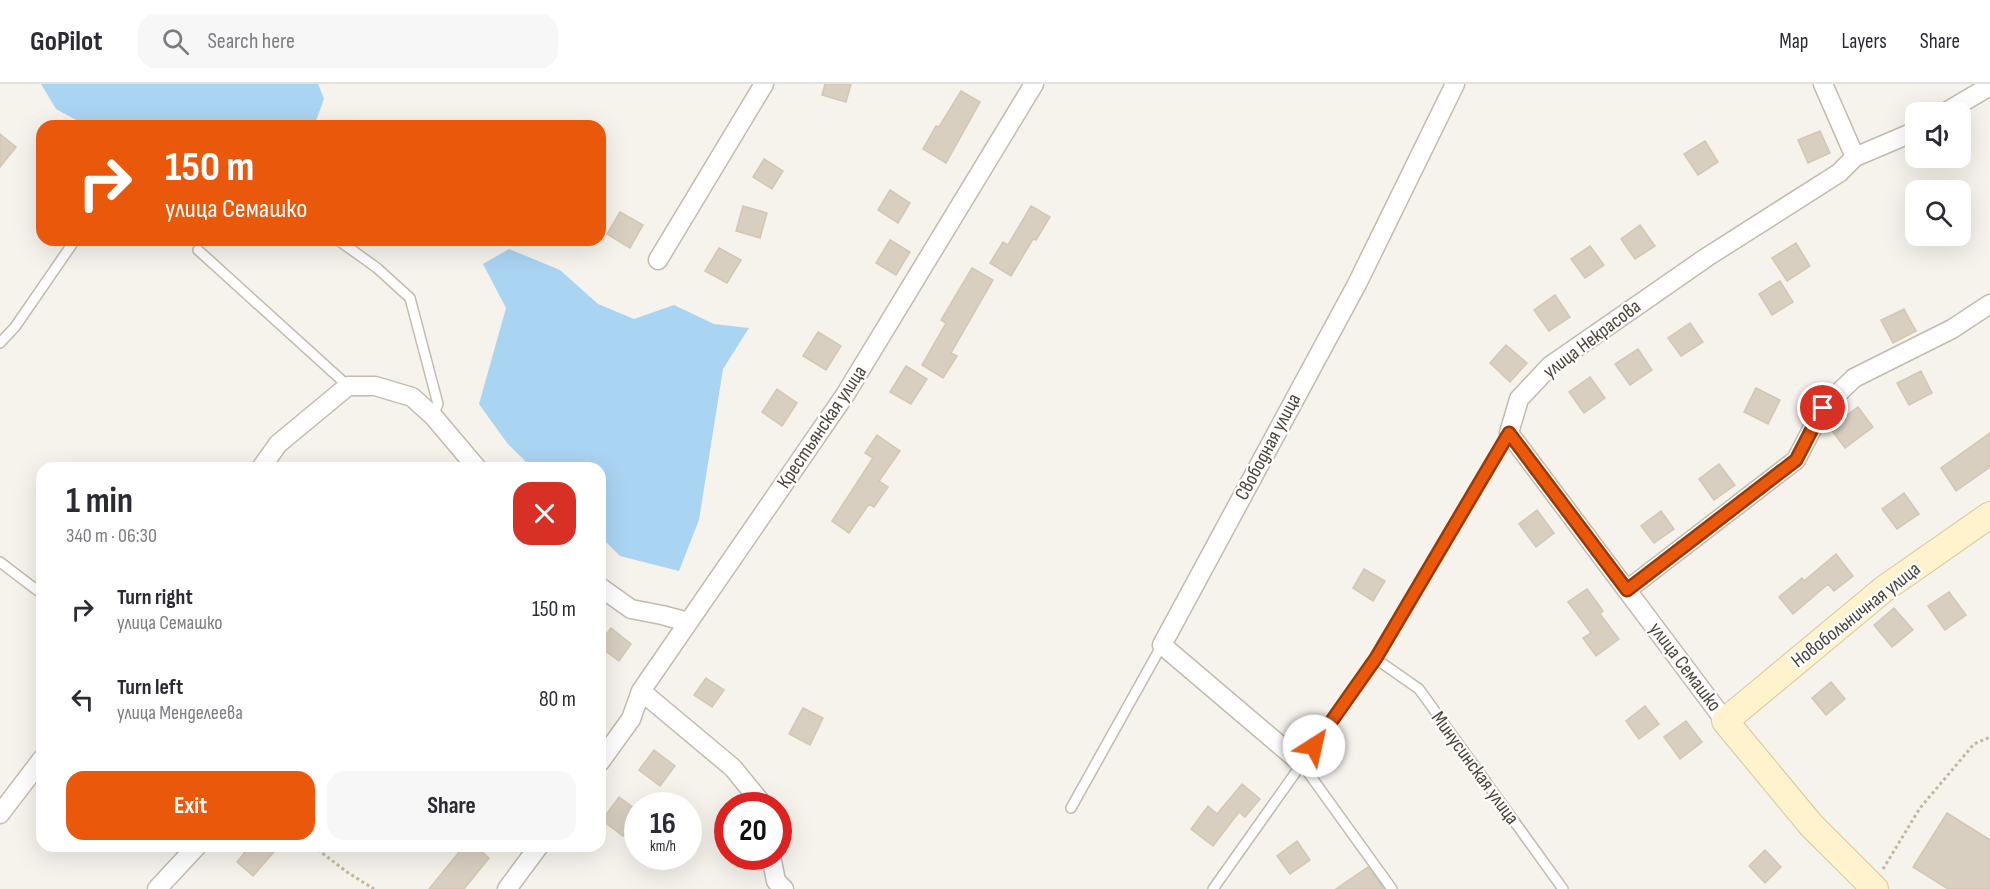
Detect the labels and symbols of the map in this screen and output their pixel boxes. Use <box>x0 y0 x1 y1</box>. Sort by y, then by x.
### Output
street label: улица Некрасова <box>1538 294 1646 384</box>
street label: Крестьянская улица <box>772 361 872 493</box>
pin <box>1797 382 1848 433</box>
street label: Свободная улица <box>1230 390 1306 504</box>
street label: Новобольничная улица <box>1787 557 1925 673</box>
street label: улица Семашко <box>1644 618 1726 716</box>
street label: Минусинская улица <box>1426 707 1524 829</box>
position arrow <box>1282 714 1346 778</box>
speed limit sign: 20 <box>714 792 792 870</box>

